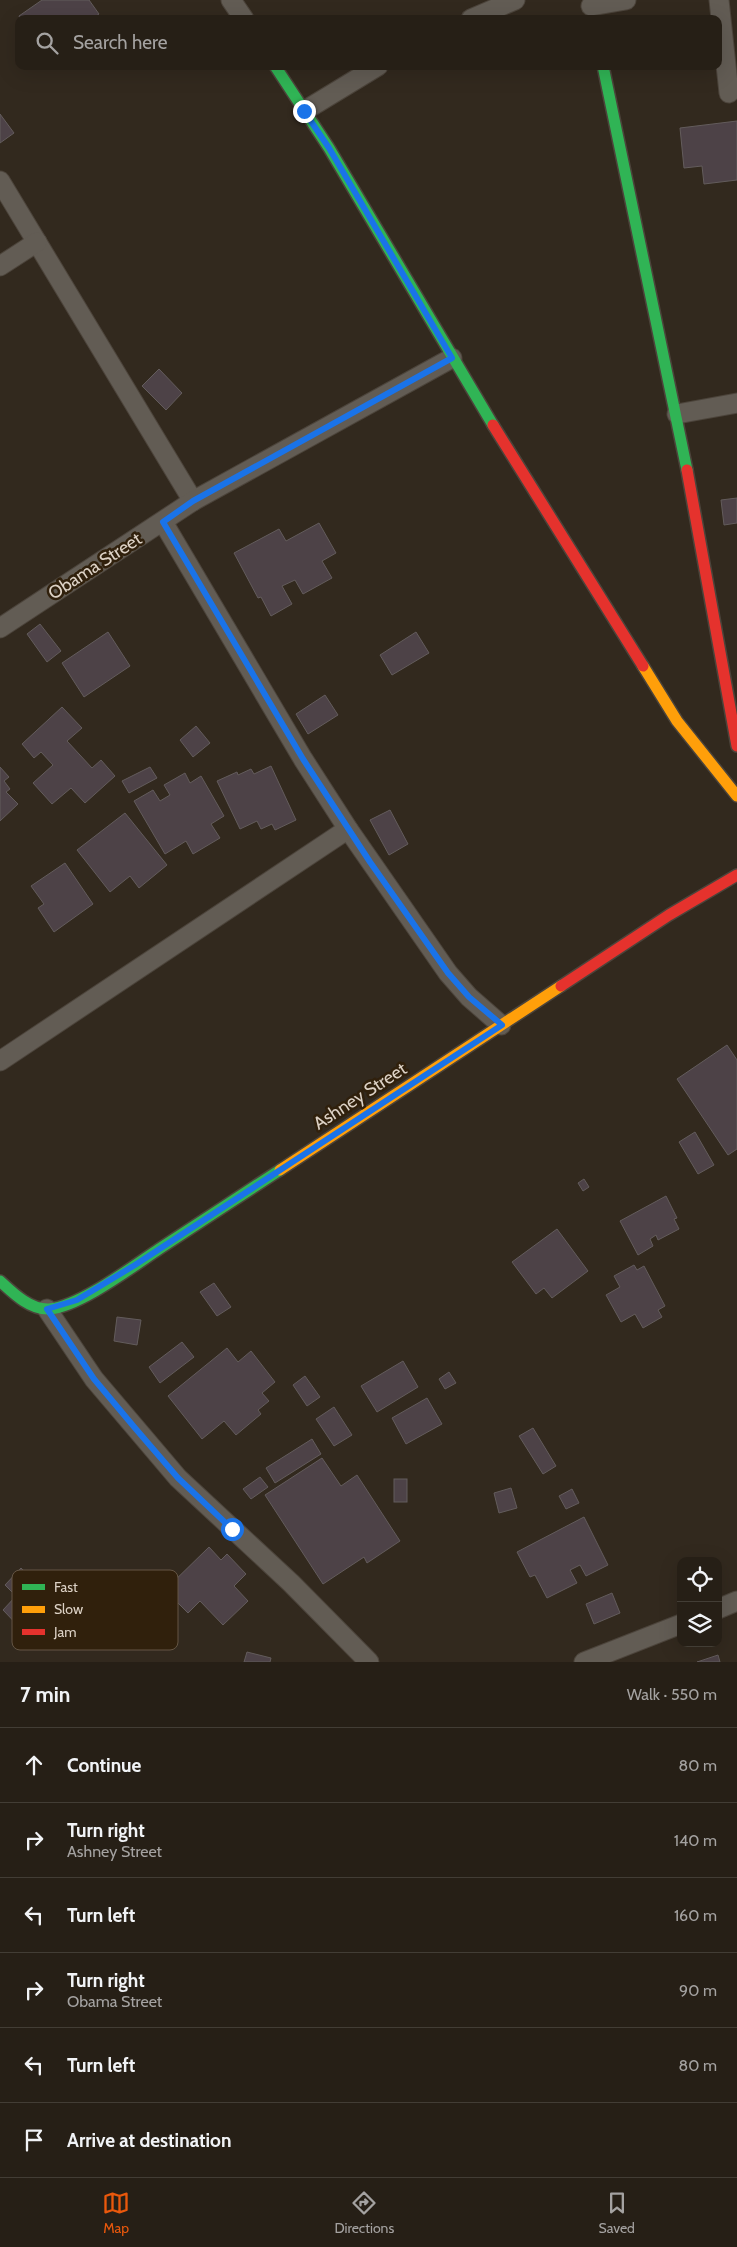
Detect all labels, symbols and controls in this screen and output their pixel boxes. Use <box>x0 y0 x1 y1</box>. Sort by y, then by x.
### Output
search box <box>15 15 722 70</box>
icon: search <box>33 29 61 57</box>
text: Search here <box>73 31 167 54</box>
route end <box>293 100 316 123</box>
street label: Obama Street <box>44 528 146 604</box>
street label: Ashney Street <box>309 1058 411 1134</box>
route start <box>221 1518 244 1541</box>
map controls <box>677 1557 722 1647</box>
button: locate <box>677 1557 722 1602</box>
legend <box>12 1570 178 1650</box>
text: Fast <box>54 1578 78 1596</box>
text: Slow <box>54 1600 83 1618</box>
button: layers <box>677 1602 722 1647</box>
text: Jam <box>53 1623 76 1641</box>
text: 7 min <box>20 1682 70 1707</box>
text: Walk · 550 m <box>627 1685 717 1704</box>
icon: ahead <box>20 1751 48 1779</box>
text: Continue <box>67 1754 141 1777</box>
text: 80 m <box>679 1756 717 1775</box>
text: Turn right <box>67 1819 145 1842</box>
icon: right <box>20 1826 48 1854</box>
text: 140 m <box>674 1831 717 1850</box>
text: Ashney Street <box>67 1842 162 1861</box>
icon: left <box>20 1901 48 1929</box>
text: Turn left <box>67 1904 135 1927</box>
text: 160 m <box>674 1906 717 1925</box>
text: Turn right <box>67 1969 145 1992</box>
icon: right <box>20 1976 48 2004</box>
text: 90 m <box>679 1981 717 2000</box>
text: Obama Street <box>67 1992 162 2011</box>
icon: left <box>20 2051 48 2079</box>
text: Turn left <box>67 2054 135 2077</box>
text: 80 m <box>679 2056 717 2075</box>
icon: arrive <box>20 2126 48 2154</box>
text: Arrive at destination <box>67 2129 231 2152</box>
tab: Map <box>102 2189 130 2237</box>
tab: Directions <box>334 2189 394 2237</box>
tab: Saved <box>598 2189 635 2237</box>

